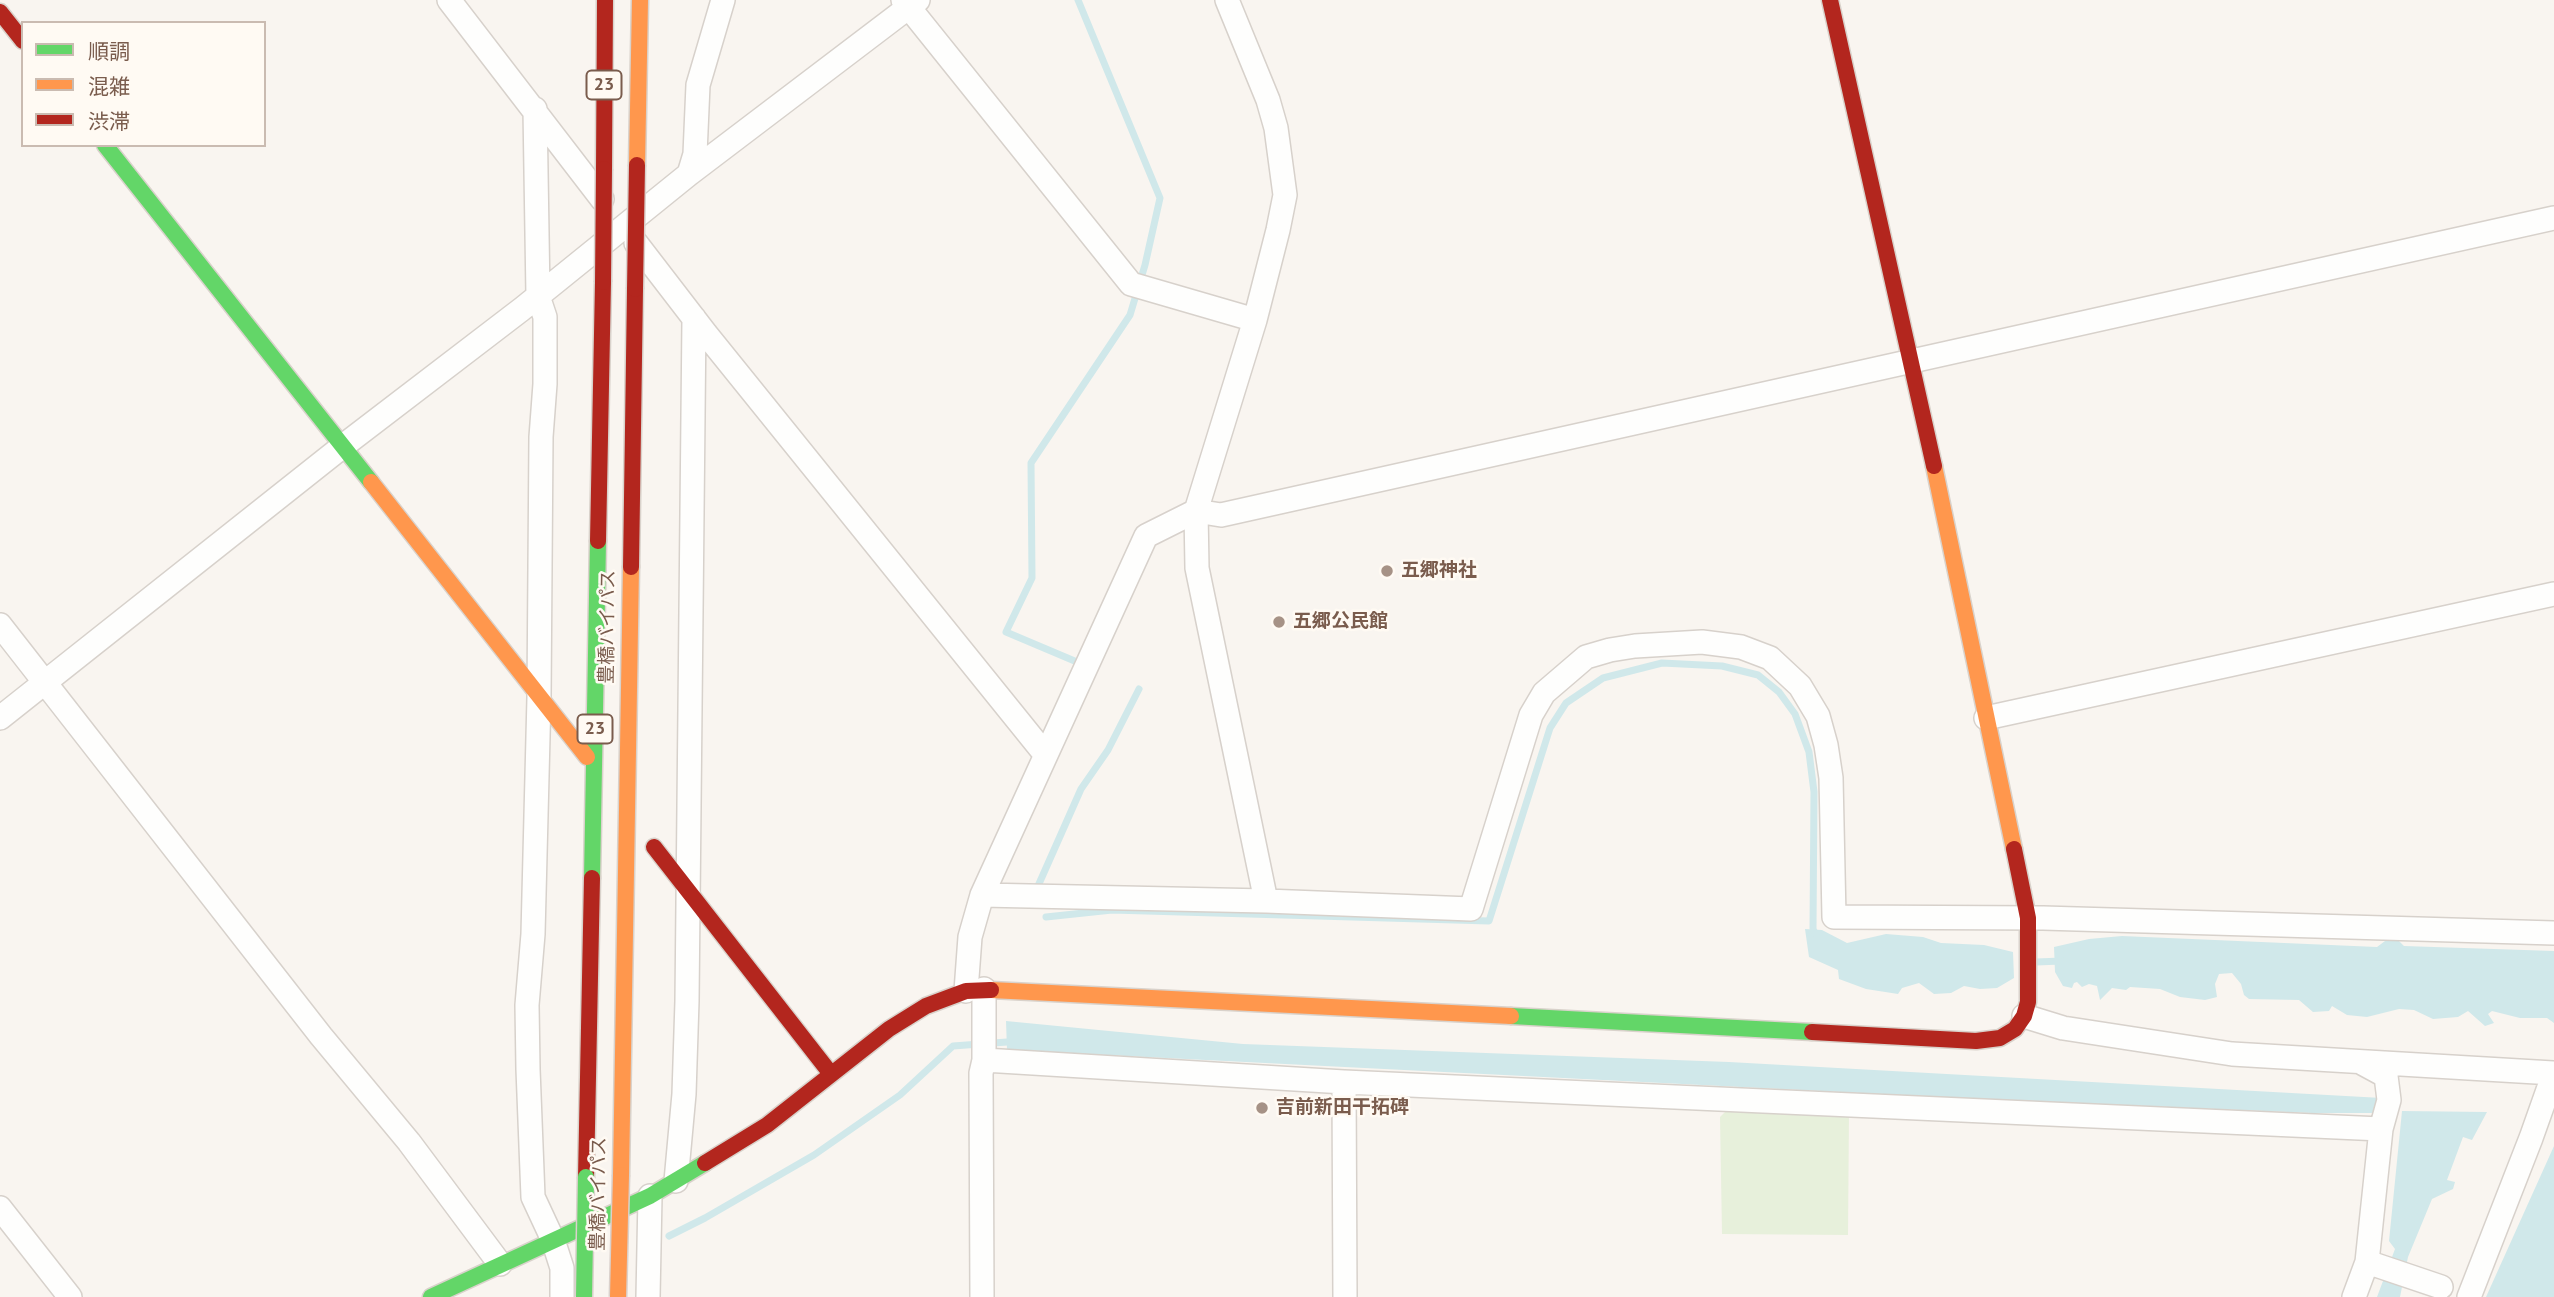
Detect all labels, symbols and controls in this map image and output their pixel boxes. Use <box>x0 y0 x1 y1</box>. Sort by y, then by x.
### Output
legend <box>21 21 266 147</box>
text: 順調 <box>88 38 130 65</box>
road number: 23 <box>586 70 622 100</box>
text: 混雑 <box>88 73 130 100</box>
text: 渋滞 <box>88 108 130 135</box>
place label: 五郷神社 <box>1401 560 1477 582</box>
marker: 五郷神社 <box>1379 563 1395 579</box>
street label: 豊橋バイパス <box>596 570 620 684</box>
place label: 五郷公民館 <box>1293 611 1388 633</box>
marker: 五郷公民館 <box>1271 614 1287 630</box>
road number: 23 <box>578 714 612 744</box>
place label: 吉前新田干拓碑 <box>1276 1097 1409 1119</box>
marker: 吉前新田干拓碑 <box>1254 1100 1270 1116</box>
street label: 豊橋バイパス <box>587 1137 611 1251</box>

